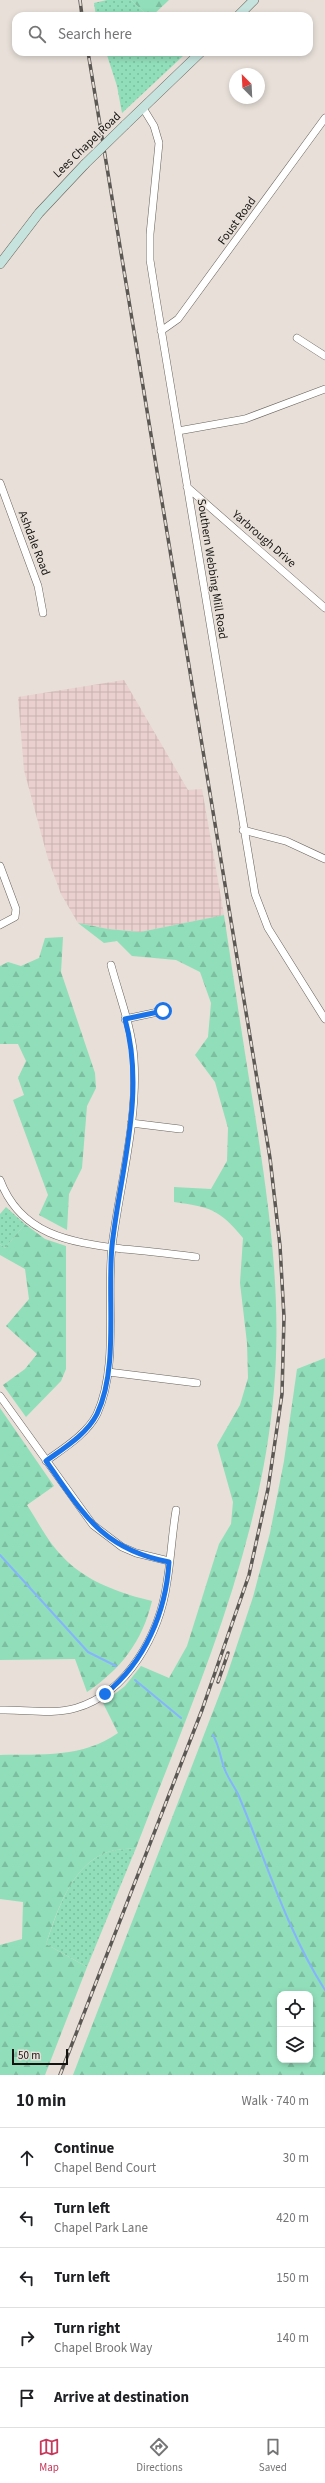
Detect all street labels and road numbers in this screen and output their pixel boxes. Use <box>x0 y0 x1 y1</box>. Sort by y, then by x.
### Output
street label: Lees Chapel Road <box>49 108 125 182</box>
street label: Foust Road <box>214 193 260 249</box>
street label: Southern Webbing Mill Road <box>193 498 231 640</box>
street label: Yarbrough Drive <box>228 506 300 572</box>
street label: Ashdale Road <box>14 508 54 578</box>

